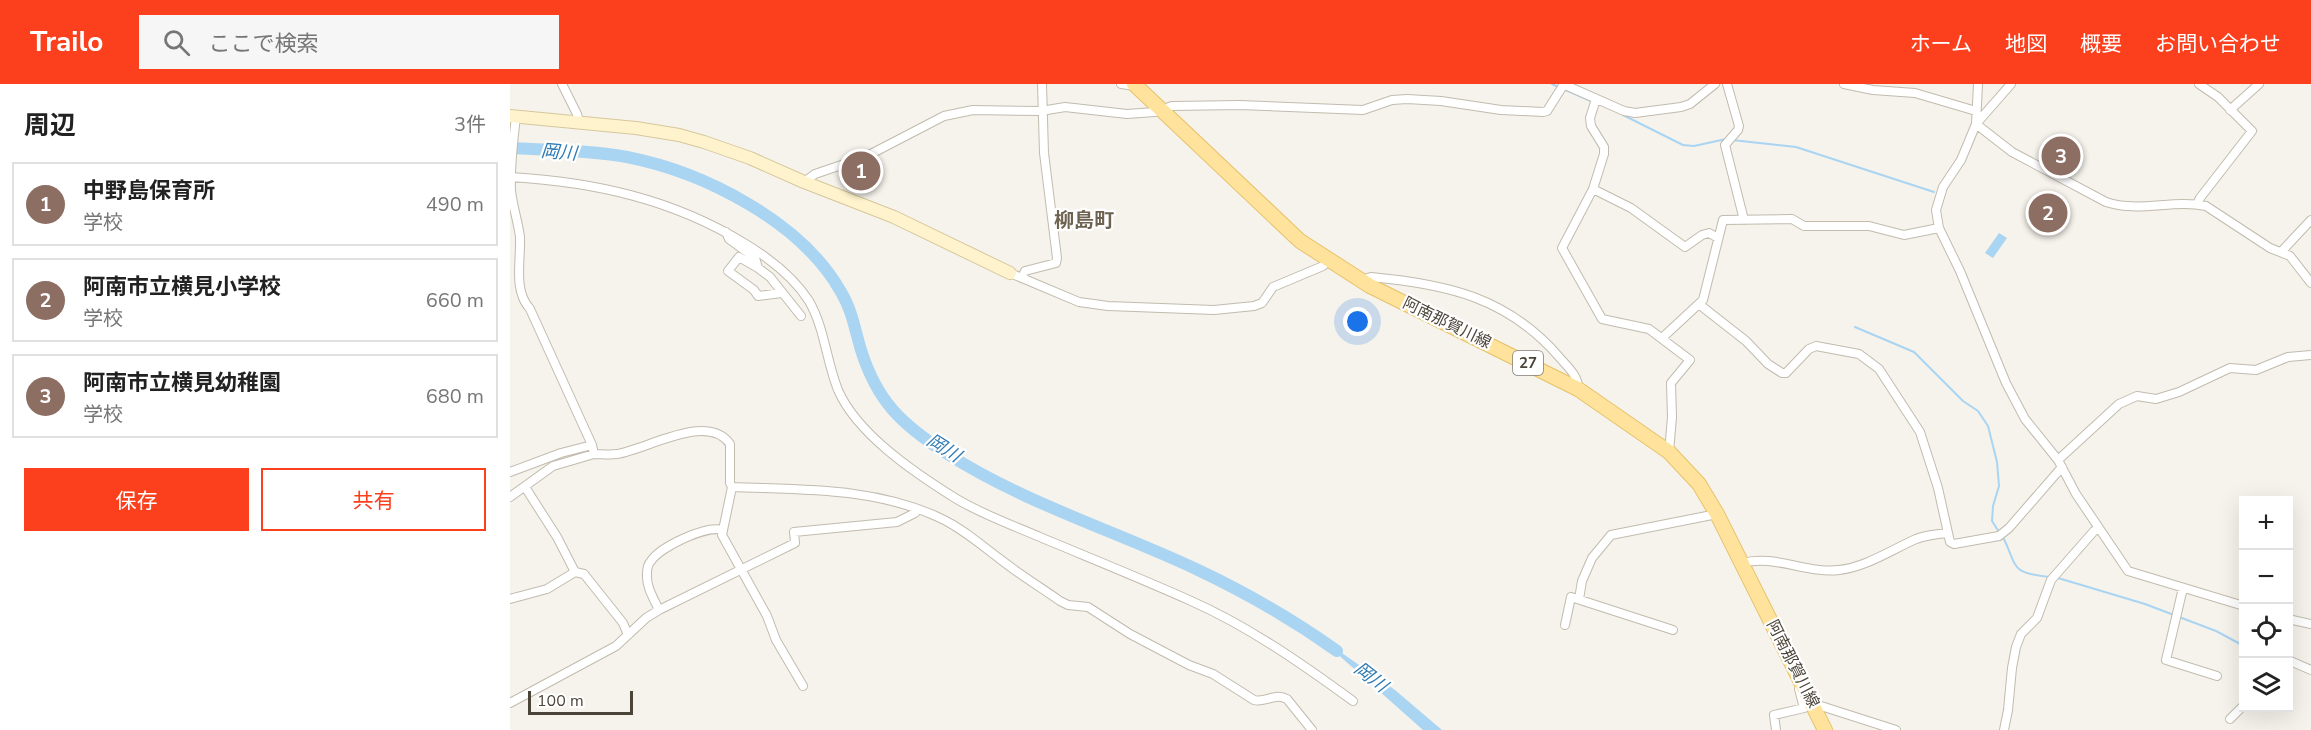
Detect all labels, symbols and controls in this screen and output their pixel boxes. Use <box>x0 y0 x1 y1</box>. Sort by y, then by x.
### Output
search box <box>139 15 559 69</box>
text: Trailo <box>30 23 103 61</box>
icon: search <box>160 26 193 59</box>
text: ここで検索 <box>208 29 318 59</box>
text: ホーム <box>1910 30 1972 58</box>
text: 地図 <box>2005 30 2047 58</box>
text: 概要 <box>2080 30 2122 58</box>
text: お問い合わせ <box>2155 30 2281 58</box>
text: 周辺 <box>24 108 76 143</box>
text: 3件 <box>454 111 486 138</box>
pin: 3 <box>2042 134 2080 178</box>
water label: 岡川 <box>540 138 580 166</box>
pin: 1 <box>842 148 880 194</box>
text: 中野島保育所 <box>83 176 215 206</box>
pin: 2 <box>2028 190 2068 236</box>
text: 1 <box>40 191 52 218</box>
text: 490 m <box>426 191 484 218</box>
district label: 柳島町 <box>1054 207 1114 234</box>
text: 学校 <box>83 209 123 236</box>
text: 阿南市立横見小学校 <box>83 272 281 302</box>
text: 2 <box>40 287 52 314</box>
text: 660 m <box>426 287 484 314</box>
street label: 阿南那賀川線 <box>1399 292 1495 354</box>
text: 学校 <box>83 305 123 332</box>
your location <box>1343 307 1372 336</box>
road number: 27 <box>1513 351 1543 375</box>
text: 阿南市立横見幼稚園 <box>83 368 281 398</box>
text: 3 <box>40 383 52 410</box>
text: 680 m <box>426 383 484 410</box>
text: 学校 <box>83 401 123 428</box>
water label: 岡川 <box>922 428 967 469</box>
button: 保存 <box>24 468 249 531</box>
button: 共有 <box>261 468 486 531</box>
map controls <box>2239 496 2293 712</box>
button: + <box>2239 496 2293 550</box>
button: − <box>2239 550 2293 604</box>
button: locate <box>2239 604 2293 658</box>
street label: 阿南那賀川線 <box>1761 616 1825 712</box>
water label: 岡川 <box>1349 656 1394 699</box>
button: layers <box>2239 658 2293 712</box>
scale bar <box>528 688 633 716</box>
text: 100 m <box>537 690 584 712</box>

